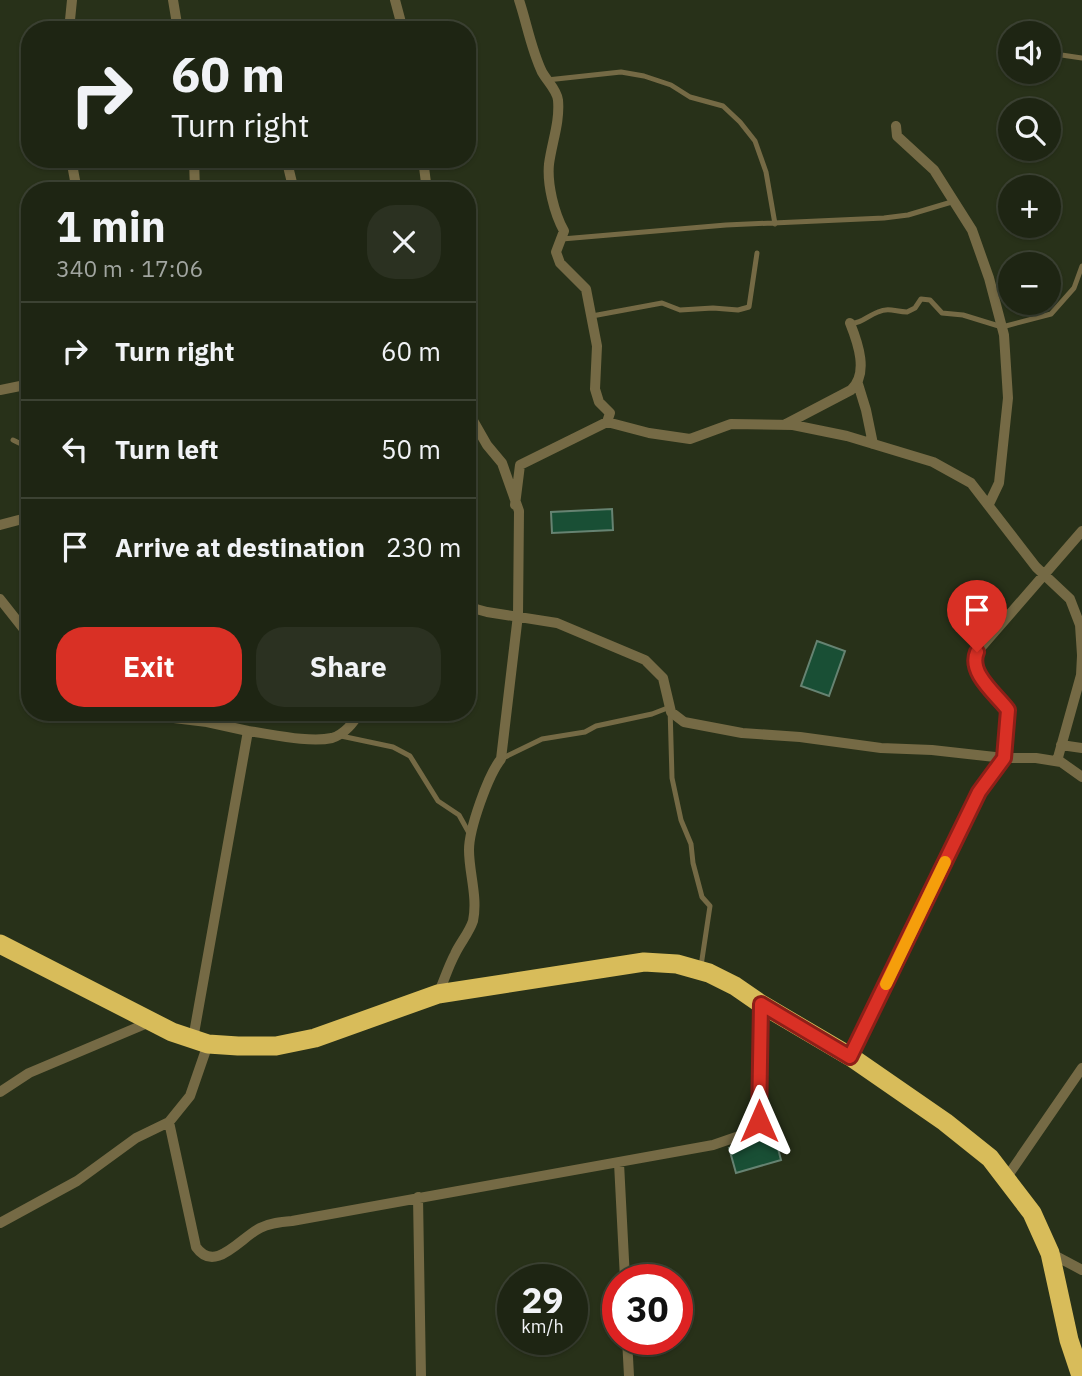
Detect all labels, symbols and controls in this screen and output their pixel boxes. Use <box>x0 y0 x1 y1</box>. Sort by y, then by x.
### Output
map controls <box>998 21 1061 315</box>
button: sound <box>998 21 1061 84</box>
text: 60 m <box>171 42 285 105</box>
icon: right <box>56 49 147 140</box>
button: search <box>998 98 1061 161</box>
text: Turn right <box>171 104 309 146</box>
button: + <box>998 175 1061 238</box>
text: 1 min <box>56 199 166 254</box>
button: close <box>367 205 441 279</box>
button: − <box>998 252 1061 315</box>
text: 340 m · 17:06 <box>56 253 203 283</box>
icon: right <box>56 332 94 370</box>
text: Turn right <box>115 334 234 368</box>
text: 60 m <box>381 334 441 368</box>
icon: left <box>56 430 94 468</box>
text: Turn left <box>115 432 218 466</box>
text: 50 m <box>381 432 441 466</box>
icon: arrive <box>56 528 94 566</box>
text: Arrive at destination <box>115 530 365 564</box>
text: 230 m <box>386 530 462 564</box>
pin <box>947 580 1007 652</box>
icon: arrive <box>958 591 996 629</box>
button: Exit <box>56 627 242 707</box>
button: Share <box>256 627 441 707</box>
position arrow <box>722 1084 796 1158</box>
speed limit sign: 30 <box>602 1264 693 1355</box>
text: 29 <box>521 1277 564 1323</box>
text: km/h <box>521 1315 564 1338</box>

